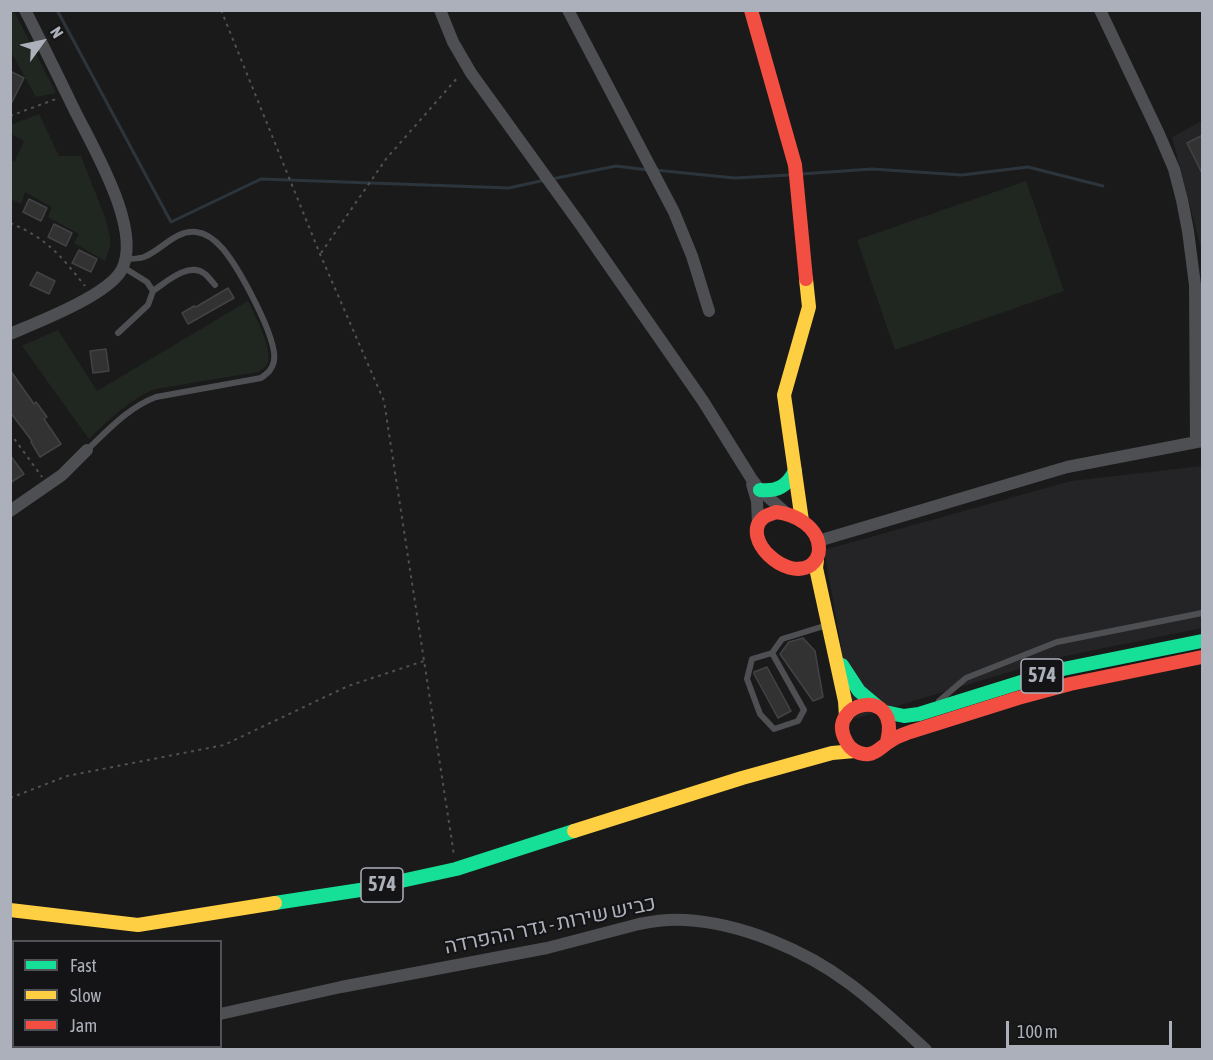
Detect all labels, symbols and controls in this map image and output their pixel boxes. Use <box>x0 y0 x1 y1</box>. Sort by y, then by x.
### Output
north arrow <box>12 12 72 72</box>
text: N <box>47 23 67 41</box>
road number: 574 <box>1021 659 1063 693</box>
road number: 574 <box>361 868 403 902</box>
street label: כביש שירות - גדר ההפרדה <box>442 890 658 960</box>
legend <box>12 940 222 1048</box>
text: Fast <box>70 955 97 976</box>
text: Slow <box>70 985 101 1006</box>
scale bar <box>1009 1009 1176 1047</box>
text: Jam <box>70 1015 97 1036</box>
text: 100 m <box>1017 1021 1058 1042</box>

